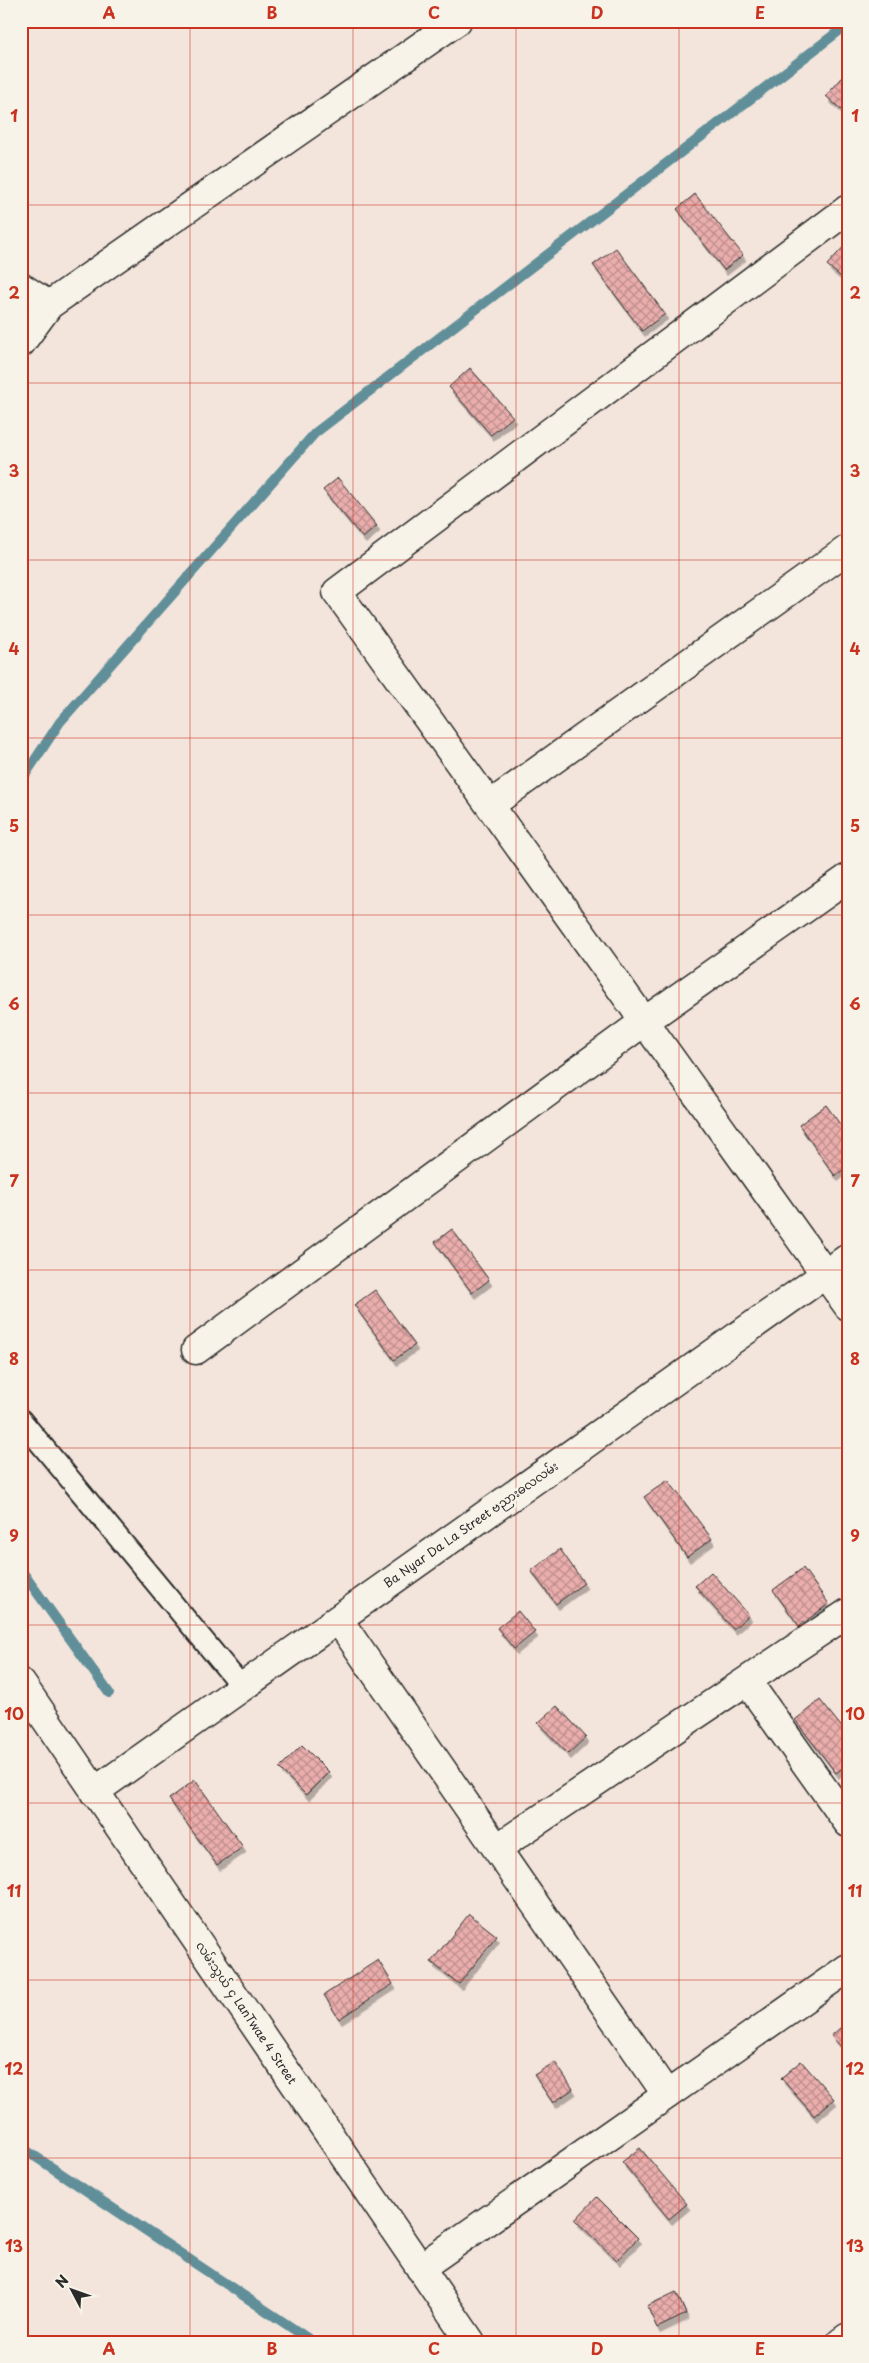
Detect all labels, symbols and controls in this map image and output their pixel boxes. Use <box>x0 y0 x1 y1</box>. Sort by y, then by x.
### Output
text: A <box>103 0 116 24</box>
text: B <box>267 0 278 24</box>
text: C <box>428 0 440 24</box>
text: D <box>591 0 603 24</box>
text: E <box>755 0 765 24</box>
text: 1 <box>10 103 18 127</box>
text: 1 <box>851 103 859 127</box>
text: 2 <box>8 280 20 304</box>
text: 2 <box>849 280 861 304</box>
text: 3 <box>9 458 19 482</box>
text: 3 <box>850 458 860 482</box>
text: 4 <box>9 636 20 660</box>
text: 4 <box>850 636 861 660</box>
text: 5 <box>9 813 19 837</box>
text: 5 <box>850 813 860 837</box>
text: 6 <box>8 991 20 1015</box>
text: 6 <box>849 991 861 1015</box>
text: 7 <box>9 1168 19 1192</box>
text: 7 <box>850 1168 860 1192</box>
text: 8 <box>9 1346 19 1370</box>
text: 8 <box>850 1346 860 1370</box>
street label: Ba Nyar Da La Street ဗညားဓလလမ်း <box>379 1457 563 1593</box>
text: 9 <box>9 1523 19 1547</box>
text: 9 <box>850 1523 860 1547</box>
text: 10 <box>4 1701 24 1725</box>
text: 10 <box>845 1701 865 1725</box>
text: 11 <box>7 1878 21 1902</box>
text: 11 <box>848 1878 862 1902</box>
street label: လမ်းသွယ် ၄ LanTwae 4 Street <box>190 1937 302 2089</box>
text: 12 <box>5 2056 23 2080</box>
text: 12 <box>846 2056 864 2080</box>
text: 13 <box>5 2233 23 2257</box>
text: 13 <box>846 2233 864 2257</box>
north arrow <box>48 2266 98 2316</box>
text: N <box>50 2270 73 2292</box>
text: A <box>103 2336 116 2360</box>
text: B <box>267 2336 278 2360</box>
text: C <box>428 2336 440 2360</box>
text: D <box>591 2336 603 2360</box>
text: E <box>755 2336 765 2360</box>

